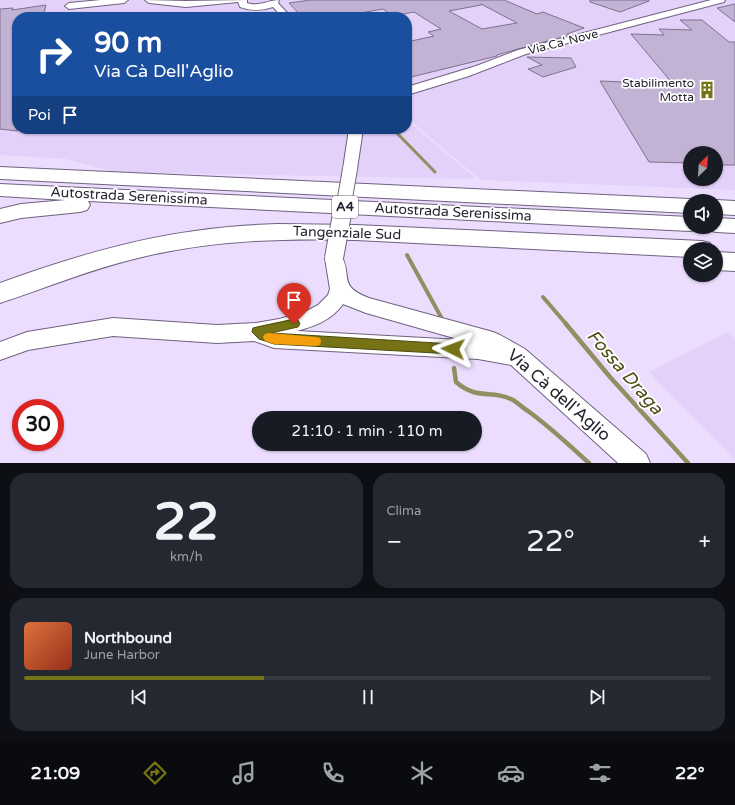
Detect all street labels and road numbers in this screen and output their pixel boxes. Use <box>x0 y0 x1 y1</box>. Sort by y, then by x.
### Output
street label: Via Ca' Nove <box>527 26 600 57</box>
street label: Autostrada Serenissima <box>50 183 208 209</box>
road number: A4 <box>332 196 358 218</box>
street label: Autostrada Serenissima <box>374 199 532 225</box>
street label: Tangenziale Sud <box>293 223 401 243</box>
street label: Via Cà dell'Aglio <box>503 344 615 446</box>

